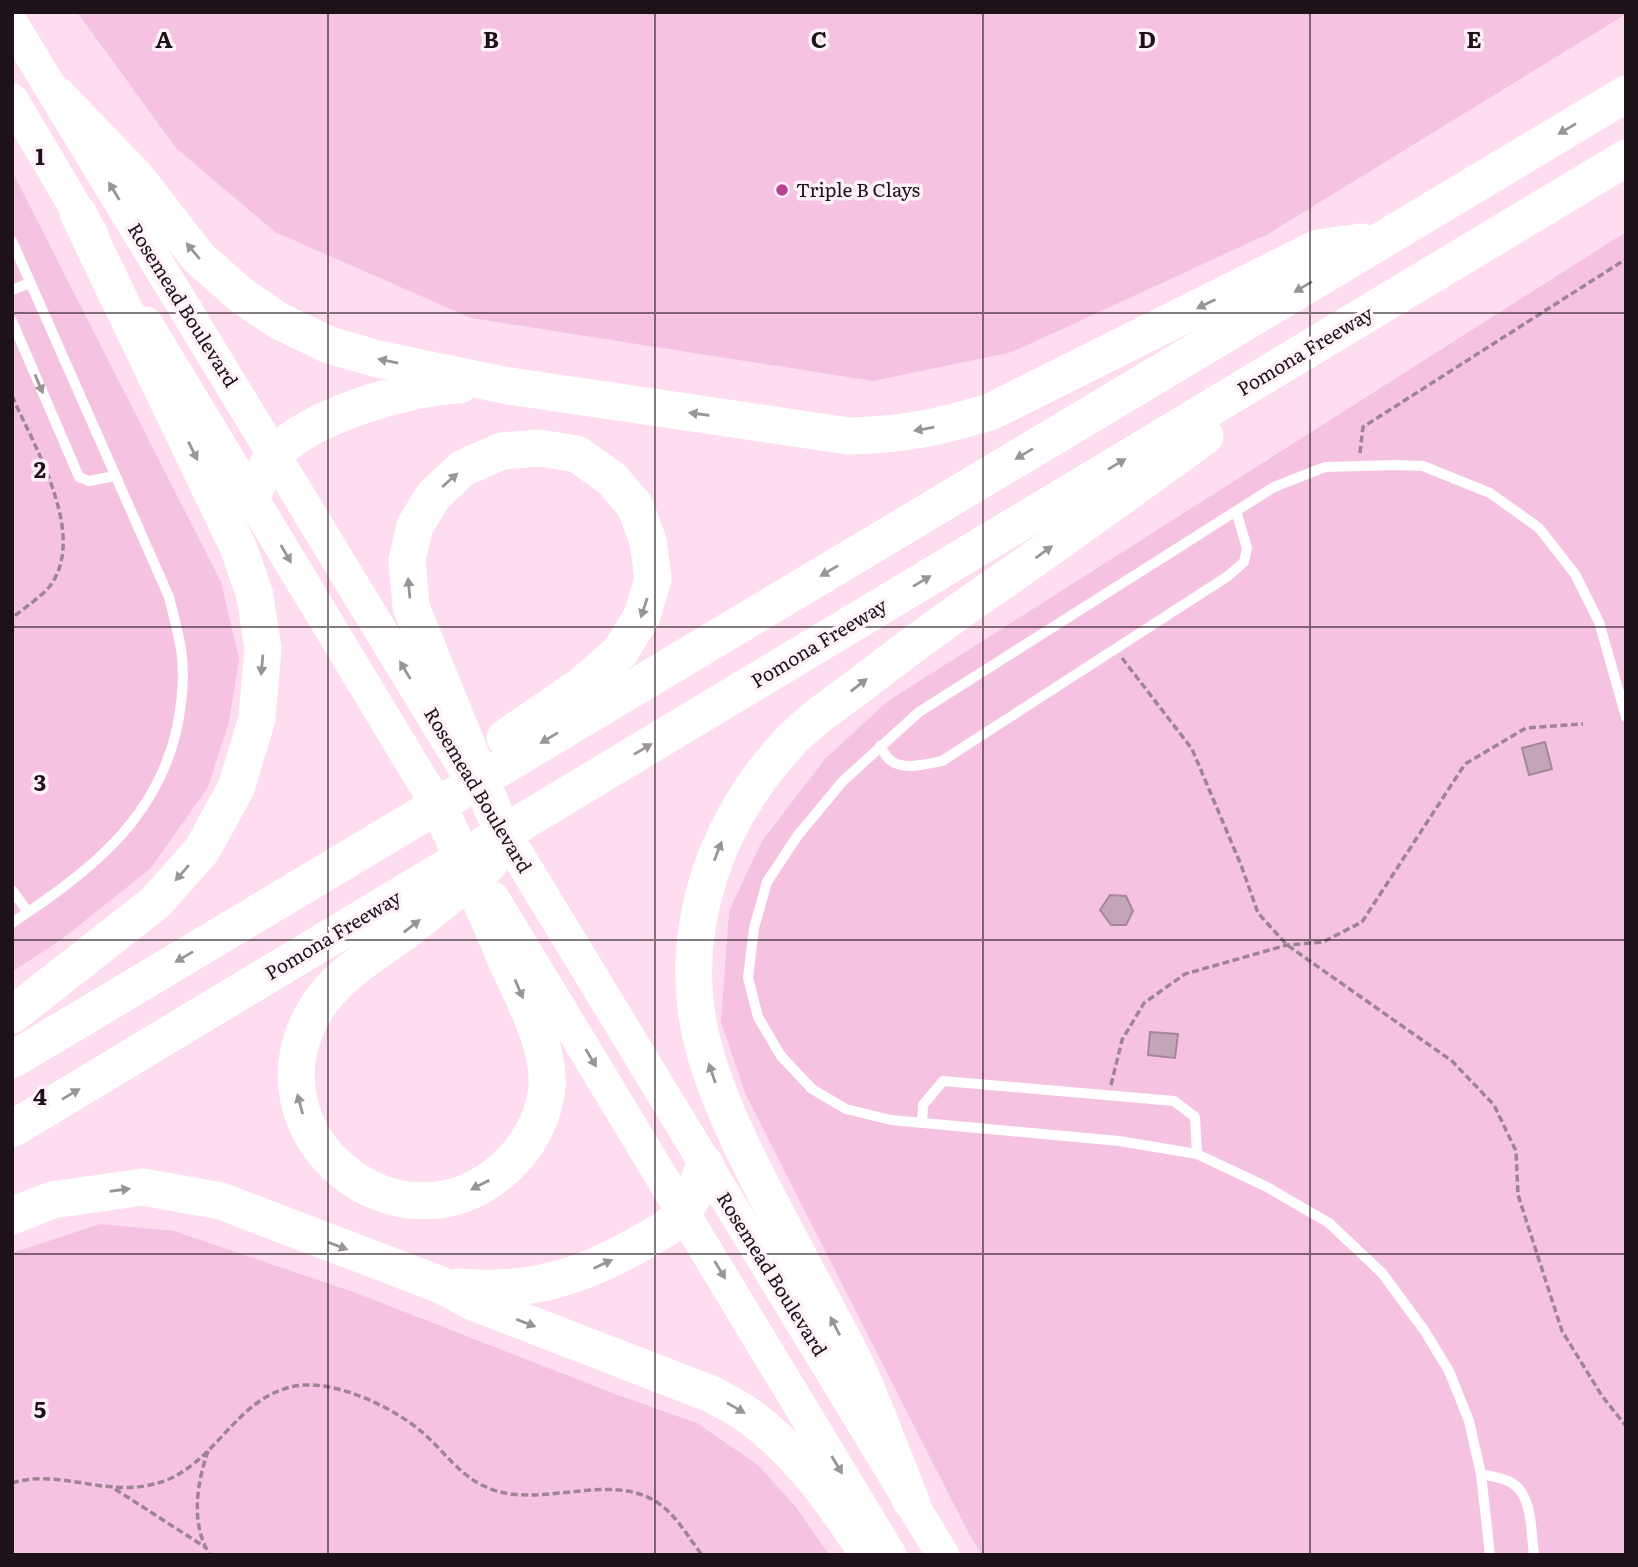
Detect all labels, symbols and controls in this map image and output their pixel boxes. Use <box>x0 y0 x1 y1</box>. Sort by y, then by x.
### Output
text: A <box>155 21 173 55</box>
text: B <box>483 21 499 55</box>
text: C <box>811 21 827 55</box>
text: D <box>1138 21 1156 55</box>
text: E <box>1466 21 1482 55</box>
one-way arrow <box>1558 123 1577 136</box>
text: 1 <box>35 138 45 172</box>
place label: Triple B Clays <box>796 175 921 203</box>
one-way arrow <box>107 181 120 200</box>
marker: Triple B Clays <box>774 182 790 198</box>
street label: Rosemead Boulevard <box>122 217 246 392</box>
one-way arrow <box>186 242 201 260</box>
one-way arrow <box>1294 281 1313 293</box>
one-way arrow <box>1196 298 1216 310</box>
street label: Pomona Freeway <box>1231 298 1378 402</box>
one-way arrow <box>377 355 399 366</box>
one-way arrow <box>33 374 45 394</box>
one-way arrow <box>688 408 710 419</box>
one-way arrow <box>913 424 935 435</box>
one-way arrow <box>187 441 198 461</box>
one-way arrow <box>1014 448 1033 460</box>
text: 2 <box>34 451 46 485</box>
one-way arrow <box>1108 457 1127 470</box>
one-way arrow <box>441 472 459 488</box>
one-way arrow <box>280 545 292 564</box>
one-way arrow <box>1035 545 1053 559</box>
one-way arrow <box>819 565 838 577</box>
one-way arrow <box>913 575 932 587</box>
one-way arrow <box>403 576 414 598</box>
street label: Pomona Freeway <box>745 590 892 694</box>
one-way arrow <box>638 597 649 618</box>
one-way arrow <box>256 654 267 676</box>
one-way arrow <box>399 660 412 679</box>
one-way arrow <box>850 678 868 693</box>
street label: Rosemead Boulevard <box>418 701 540 878</box>
one-way arrow <box>540 732 559 744</box>
one-way arrow <box>634 742 653 755</box>
text: 3 <box>34 764 46 798</box>
one-way arrow <box>712 841 723 862</box>
one-way arrow <box>175 864 190 881</box>
street label: Pomona Freeway <box>259 882 406 986</box>
one-way arrow <box>402 918 420 933</box>
one-way arrow <box>174 950 193 963</box>
one-way arrow <box>514 979 525 1000</box>
one-way arrow <box>584 1048 597 1067</box>
one-way arrow <box>706 1063 717 1084</box>
text: 4 <box>33 1078 47 1112</box>
one-way arrow <box>61 1087 80 1100</box>
one-way arrow <box>295 1094 305 1115</box>
one-way arrow <box>470 1180 490 1191</box>
one-way arrow <box>109 1185 131 1196</box>
street label: Rosemead Boulevard <box>711 1186 835 1361</box>
one-way arrow <box>327 1240 348 1251</box>
one-way arrow <box>593 1258 613 1270</box>
one-way arrow <box>713 1260 726 1279</box>
one-way arrow <box>829 1316 840 1336</box>
one-way arrow <box>515 1317 536 1328</box>
text: 5 <box>34 1391 46 1425</box>
one-way arrow <box>727 1402 746 1414</box>
one-way arrow <box>830 1455 843 1474</box>

